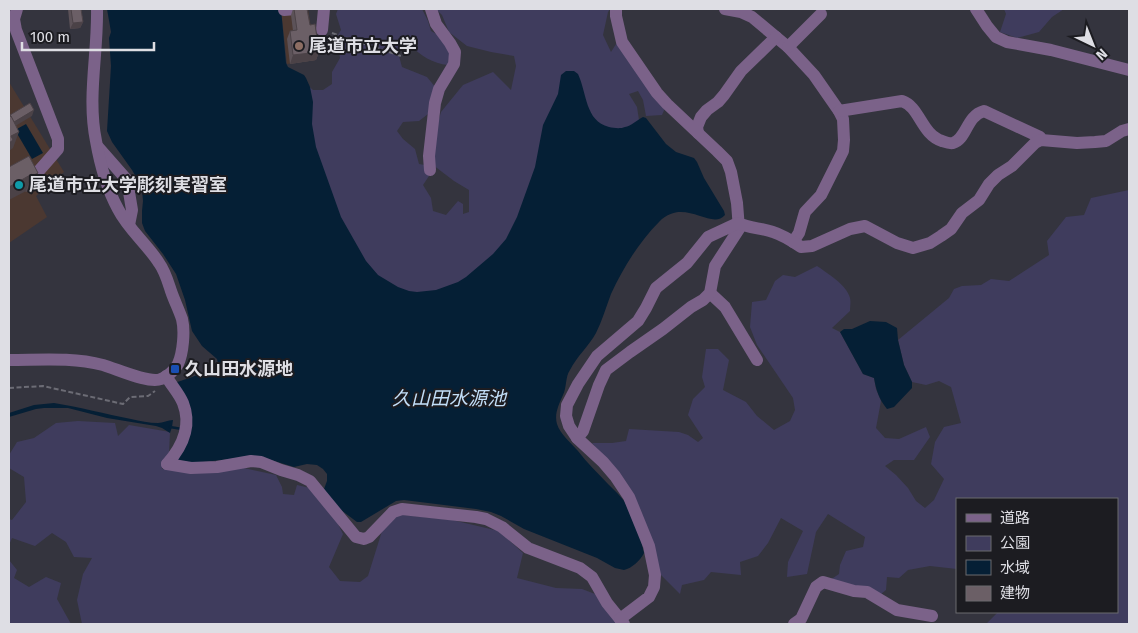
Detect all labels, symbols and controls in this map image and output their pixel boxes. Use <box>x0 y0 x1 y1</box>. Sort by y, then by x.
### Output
scale bar <box>22 20 155 52</box>
north arrow <box>1068 20 1118 70</box>
text: 100 m <box>30 28 70 46</box>
place label: 尾道市立大学 <box>309 35 417 57</box>
marker: 尾道市立大学 <box>293 40 305 52</box>
text: N <box>1092 45 1111 64</box>
place label: 尾道市立大学彫刻実習室 <box>29 174 227 196</box>
marker: 尾道市立大学彫刻実習室 <box>13 179 25 191</box>
place label: 久山田水源地 <box>185 358 293 380</box>
marker: 久山田水源地 <box>169 363 181 375</box>
water label: 久山田水源池 <box>392 387 508 410</box>
legend <box>956 498 1118 613</box>
text: 道路 <box>1000 509 1030 527</box>
text: 公園 <box>1000 534 1030 552</box>
text: 水域 <box>1000 559 1030 577</box>
text: 建物 <box>1000 584 1030 602</box>

